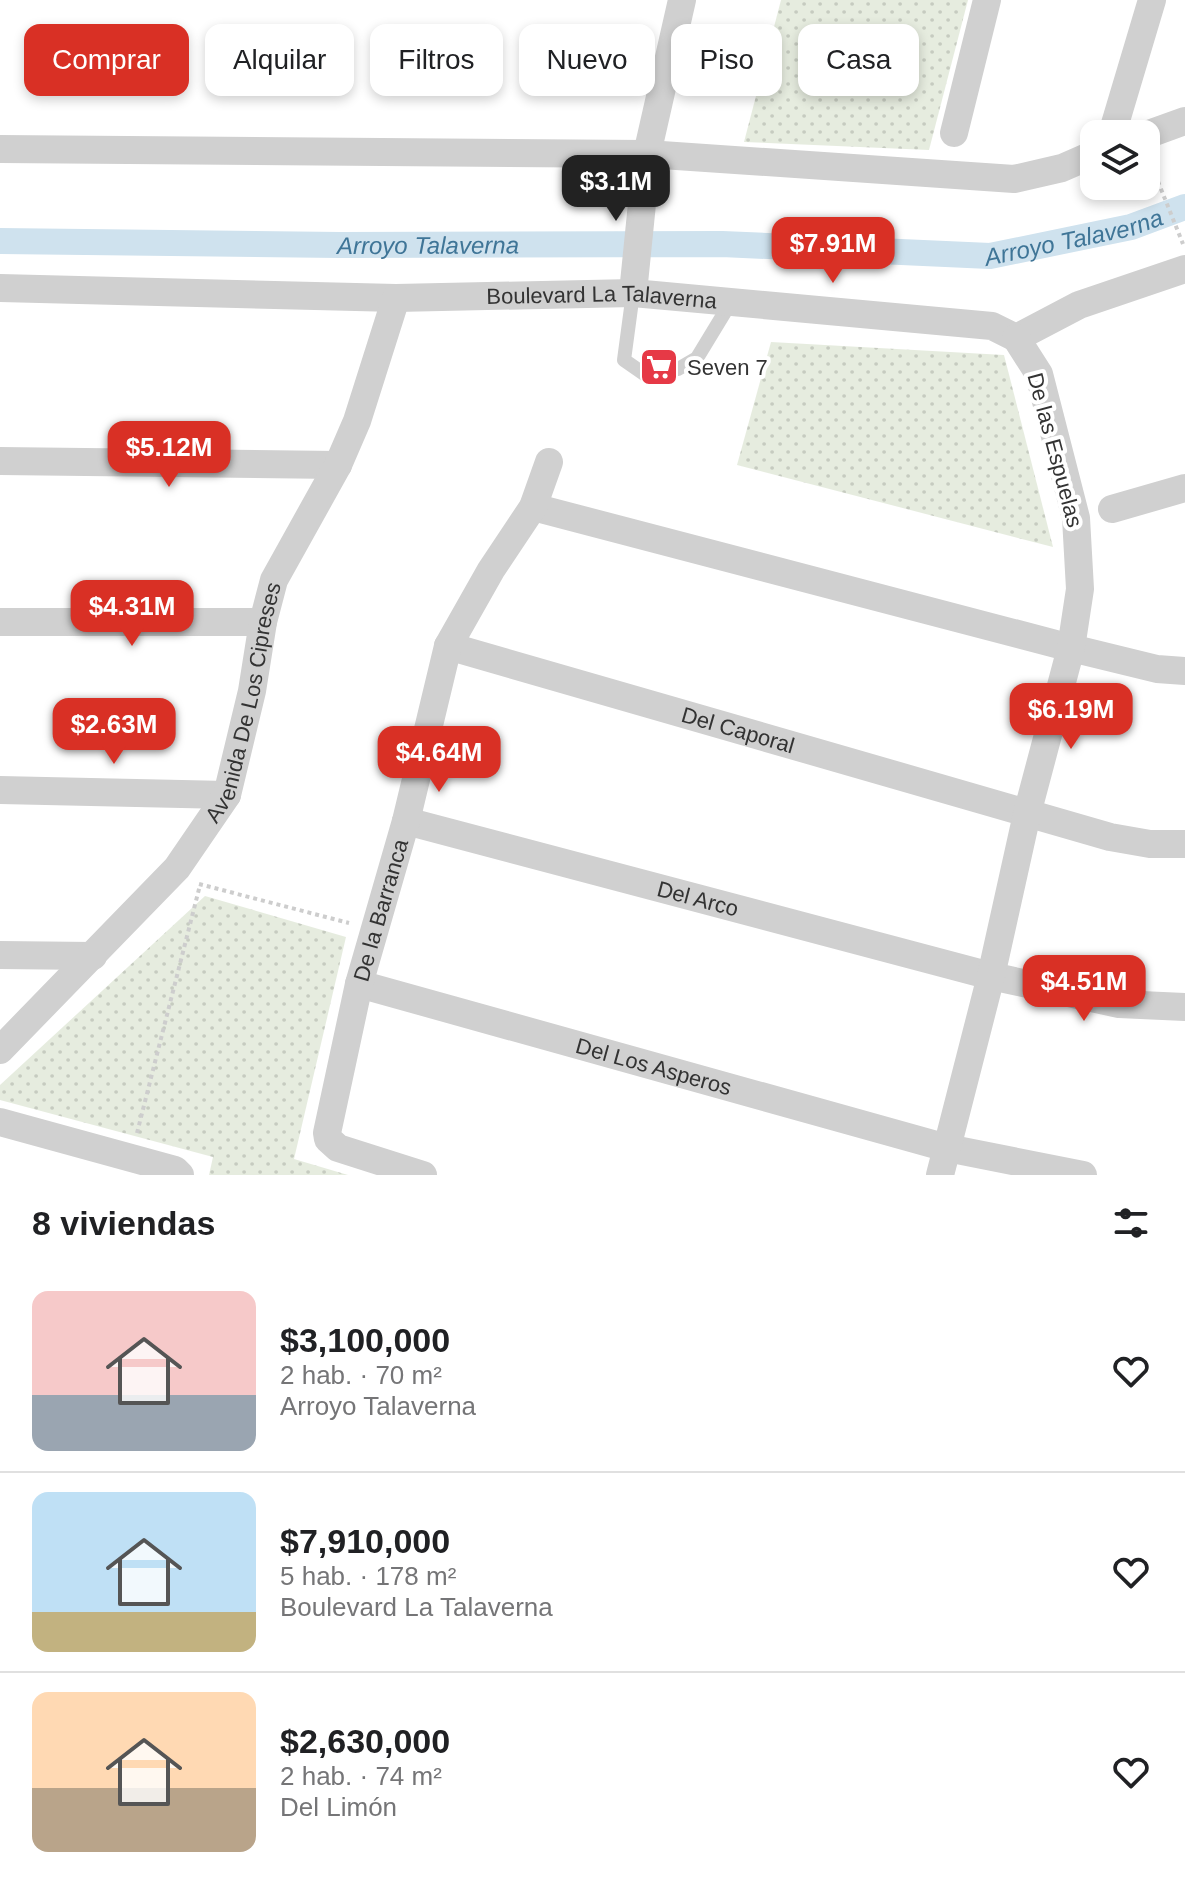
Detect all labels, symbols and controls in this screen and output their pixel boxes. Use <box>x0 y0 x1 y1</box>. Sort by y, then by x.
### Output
chip: Comprar <box>24 24 189 96</box>
chip: Alquilar <box>205 24 354 96</box>
chip: Filtros <box>370 24 503 96</box>
chip: Nuevo <box>519 24 655 96</box>
chip: Piso <box>671 24 782 96</box>
chip: Casa <box>798 24 919 96</box>
map controls <box>1080 120 1160 200</box>
button: layers <box>1080 120 1160 200</box>
pin: $3.1M <box>560 155 672 223</box>
text: $3.1M <box>580 166 652 196</box>
water label: Arroyo Talaverna <box>980 203 1166 271</box>
pin: $7.91M <box>768 217 898 285</box>
text: $7.91M <box>790 228 876 258</box>
water label: Arroyo Talaverna <box>335 231 519 259</box>
street label: Boulevard La Talaverna <box>486 280 719 313</box>
supermarket icon: Seven 7 <box>638 346 680 388</box>
place label: Seven 7 <box>687 355 768 380</box>
street label: De las Espuelas <box>1022 370 1088 530</box>
pin: $5.12M <box>104 421 234 489</box>
text: $5.12M <box>126 432 212 462</box>
street label: Avenida De Los Cipreses <box>200 579 285 827</box>
pin: $4.31M <box>67 580 197 648</box>
text: $4.31M <box>89 591 175 621</box>
pin: $6.19M <box>1006 683 1136 751</box>
text: $6.19M <box>1028 694 1114 724</box>
pin: $2.63M <box>49 698 179 766</box>
street label: Del Caporal <box>679 702 797 758</box>
text: $2.63M <box>71 709 157 739</box>
pin: $4.64M <box>374 726 504 794</box>
text: $4.64M <box>396 737 482 767</box>
street label: De la Barranca <box>348 835 413 984</box>
street label: Del Arco <box>655 876 741 921</box>
pin: $4.51M <box>1019 955 1149 1023</box>
text: $4.51M <box>1041 966 1127 996</box>
street label: Del Los Asperos <box>573 1033 734 1100</box>
icon: filters <box>1109 1201 1153 1245</box>
text: 8 viviendas <box>32 1204 215 1242</box>
text: $3,100,000 <box>280 1321 450 1359</box>
icon: home <box>96 1323 192 1419</box>
icon: heart <box>1109 1349 1153 1393</box>
text: 2 hab. · 70 m² <box>280 1360 442 1390</box>
text: Arroyo Talaverna <box>280 1391 476 1421</box>
text: $7,910,000 <box>280 1522 450 1560</box>
icon: home <box>96 1524 192 1620</box>
icon: heart <box>1109 1550 1153 1594</box>
text: 5 hab. · 178 m² <box>280 1561 456 1591</box>
text: Boulevard La Talaverna <box>280 1592 553 1622</box>
text: $2,630,000 <box>280 1722 450 1760</box>
icon: home <box>96 1724 192 1820</box>
icon: heart <box>1109 1750 1153 1794</box>
text: 2 hab. · 74 m² <box>280 1761 442 1791</box>
text: Del Limón <box>280 1792 397 1822</box>

